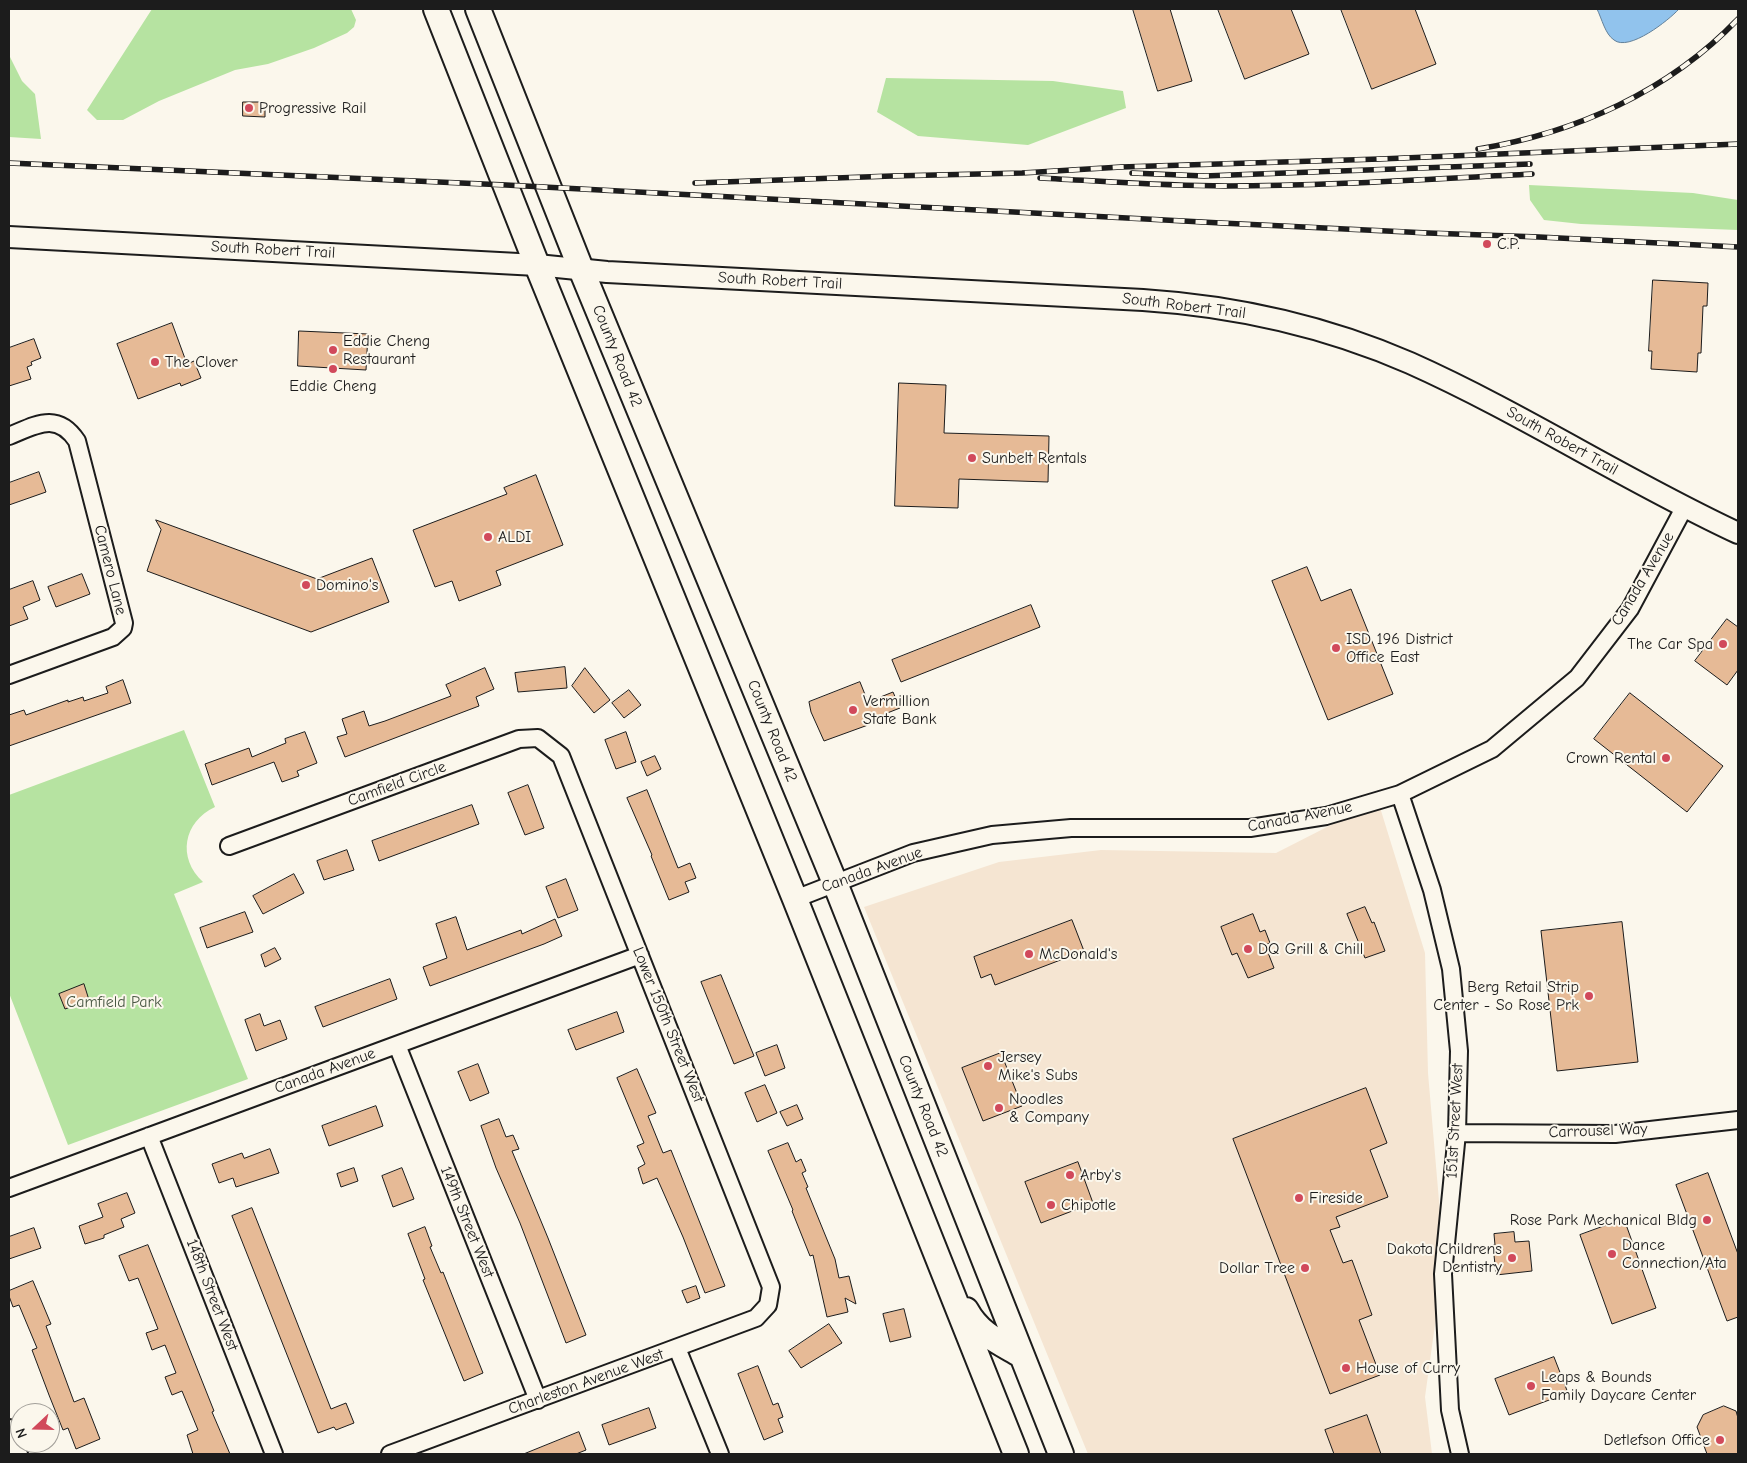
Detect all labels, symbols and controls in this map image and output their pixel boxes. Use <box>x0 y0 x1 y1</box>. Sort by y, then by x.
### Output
place label: Progressive Rail <box>259 98 366 118</box>
marker: Progressive Rail <box>243 102 255 114</box>
place label: C.P. <box>1497 234 1520 254</box>
street label: South Robert Trail <box>210 237 336 263</box>
marker: C.P. <box>1481 238 1493 250</box>
street label: South Robert Trail <box>717 268 843 294</box>
street label: South Robert Trail <box>1121 289 1247 323</box>
street label: County Road 42 <box>588 302 646 410</box>
place label: Eddie Cheng Restaurant <box>343 331 430 369</box>
marker: Eddie Cheng Restaurant <box>327 344 339 356</box>
place label: The Clover <box>165 352 238 372</box>
marker: The Clover <box>149 356 161 368</box>
marker: Eddie Cheng <box>327 363 339 375</box>
place label: Eddie Cheng <box>289 376 377 396</box>
street label: South Robert Trail <box>1503 402 1621 480</box>
place label: Sunbelt Rentals <box>982 448 1087 468</box>
marker: Sunbelt Rentals <box>966 452 978 464</box>
street label: Camero Lane <box>90 523 130 617</box>
place label: ALDI <box>498 527 531 547</box>
street label: Canada Avenue <box>1607 529 1679 629</box>
marker: ALDI <box>482 531 494 543</box>
place label: Domino's <box>316 575 378 595</box>
marker: Domino's <box>300 579 312 591</box>
place label: ISD 196 District Office East <box>1346 629 1453 667</box>
place label: The Car Spa <box>1627 634 1713 654</box>
marker: The Car Spa <box>1717 638 1729 650</box>
marker: ISD 196 District Office East <box>1330 642 1342 654</box>
street label: County Road 42 <box>743 677 801 785</box>
place label: Vermillion State Bank <box>863 691 936 729</box>
marker: Vermillion State Bank <box>847 704 859 716</box>
place label: Crown Rental <box>1566 748 1656 768</box>
marker: Crown Rental <box>1660 752 1672 764</box>
street label: Camfield Circle <box>345 757 449 811</box>
street label: Canada Avenue <box>1246 797 1354 837</box>
street label: Canada Avenue <box>819 843 925 897</box>
place label: DQ Grill & Chill <box>1258 939 1363 959</box>
marker: DQ Grill & Chill <box>1242 943 1254 955</box>
place label: McDonald's <box>1039 944 1118 964</box>
street label: Lower 150th Street West <box>628 945 708 1105</box>
marker: McDonald's <box>1023 948 1035 960</box>
place label: Berg Retail Strip Center - So Rose Prk <box>1433 977 1579 1015</box>
marker: Berg Retail Strip Center - So Rose Prk <box>1583 990 1595 1002</box>
park label: Camfield Park <box>66 992 162 1012</box>
street label: Canada Avenue <box>272 1044 378 1098</box>
place label: Jersey Mike's Subs <box>998 1047 1078 1085</box>
street label: County Road 42 <box>894 1052 952 1160</box>
marker: Jersey Mike's Subs <box>982 1060 994 1072</box>
street label: 151st Street West <box>1442 1063 1468 1179</box>
place label: Noodles & Company <box>1009 1089 1089 1127</box>
marker: Noodles & Company <box>993 1102 1005 1114</box>
street label: Carrousel Way <box>1548 1120 1648 1142</box>
street label: 149th Street West <box>436 1163 498 1281</box>
place label: Arby's <box>1080 1165 1121 1185</box>
marker: Arby's <box>1064 1169 1076 1181</box>
place label: Fireside <box>1309 1188 1363 1208</box>
marker: Fireside <box>1293 1192 1305 1204</box>
place label: Chipotle <box>1061 1195 1116 1215</box>
marker: Chipotle <box>1045 1199 1057 1211</box>
place label: Rose Park Mechanical Bldg <box>1510 1210 1697 1230</box>
marker: Rose Park Mechanical Bldg <box>1701 1214 1713 1226</box>
place label: Dance Connection/Ata <box>1622 1235 1727 1273</box>
street label: 148th Street West <box>182 1236 242 1354</box>
place label: Dakota Childrens Dentistry <box>1387 1239 1502 1277</box>
marker: Dance Connection/Ata <box>1606 1248 1618 1260</box>
marker: Dakota Childrens Dentistry <box>1506 1252 1518 1264</box>
place label: Dollar Tree <box>1219 1258 1295 1278</box>
marker: Dollar Tree <box>1299 1262 1311 1274</box>
street label: Charleston Avenue West <box>506 1345 666 1419</box>
place label: House of Curry <box>1356 1358 1460 1378</box>
marker: House of Curry <box>1340 1362 1352 1374</box>
place label: Leaps & Bounds Family Daycare Center <box>1541 1367 1696 1405</box>
marker: Leaps & Bounds Family Daycare Center <box>1525 1380 1537 1392</box>
north arrow <box>10 1403 60 1453</box>
text: N <box>12 1426 31 1441</box>
place label: Detlefson Office <box>1604 1430 1710 1450</box>
marker: Detlefson Office <box>1714 1434 1726 1446</box>

